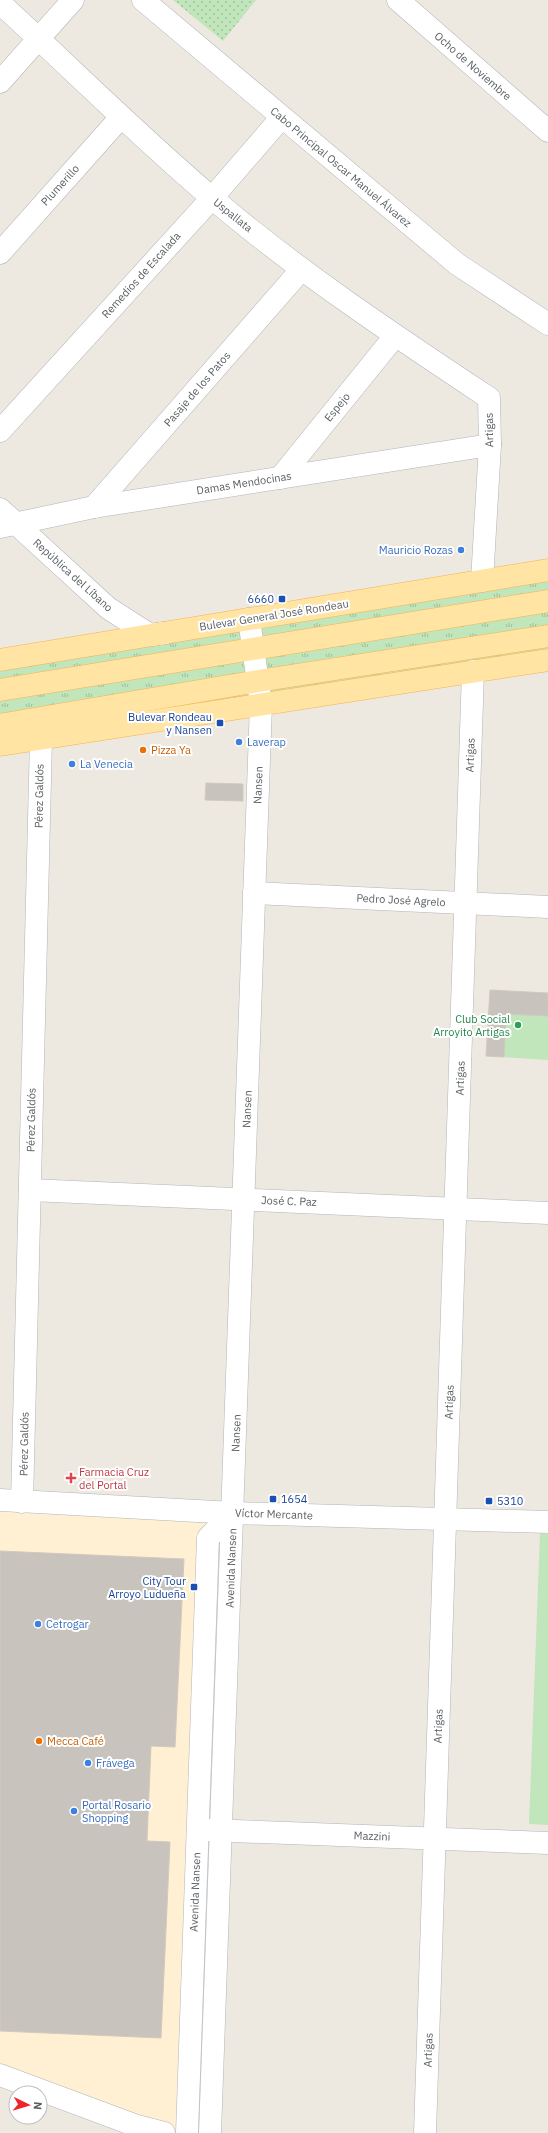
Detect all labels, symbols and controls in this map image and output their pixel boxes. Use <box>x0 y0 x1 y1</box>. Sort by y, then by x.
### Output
street label: Ocho de Noviembre <box>432 29 514 103</box>
street label: Cabo Principal Oscar Manuel Álvarez <box>268 104 414 230</box>
street label: Plumerillo <box>38 162 82 208</box>
street label: Uspallata <box>210 195 256 235</box>
street label: Remedios de Escalada <box>99 229 183 321</box>
street label: Pasaje de los Patos <box>161 349 233 429</box>
street label: Espejo <box>321 390 353 424</box>
street label: Artigas <box>482 413 496 447</box>
street label: Damas Mendocinas <box>195 469 293 497</box>
street label: República del Líbano <box>30 535 116 615</box>
place label: Mauricio Rozas <box>379 543 453 557</box>
marker: Mauricio Rozas <box>456 545 466 555</box>
place label: 6660 <box>248 592 274 606</box>
marker: 6660 <box>277 594 287 604</box>
street label: Bulevar General José Rondeau <box>198 596 350 634</box>
place label: Bulevar Rondeau y Nansen <box>128 710 212 737</box>
marker: Bulevar Rondeau y Nansen <box>215 718 225 728</box>
place label: Laverap <box>247 735 286 749</box>
marker: Laverap <box>234 737 244 747</box>
street label: Artigas <box>462 737 478 773</box>
place label: Pizza Ya <box>151 743 191 757</box>
marker: Pizza Ya <box>138 745 148 755</box>
place label: La Venecia <box>80 757 133 771</box>
marker: La Venecia <box>67 759 77 769</box>
street label: Pérez Galdós <box>31 764 47 828</box>
street label: Nansen <box>250 766 266 804</box>
street label: Pedro José Agrelo <box>356 891 446 909</box>
place label: Club Social Arroyito Artigas <box>433 1012 510 1039</box>
marker: Club Social Arroyito Artigas <box>513 1020 523 1030</box>
street label: Artigas <box>452 1060 468 1096</box>
street label: Pérez Galdós <box>23 1088 39 1152</box>
street label: Nansen <box>239 1090 255 1128</box>
street label: José C. Paz <box>261 1193 317 1209</box>
street label: Artigas <box>441 1384 457 1420</box>
street label: Pérez Galdós <box>16 1412 32 1476</box>
street label: Nansen <box>228 1414 244 1452</box>
place label: Farmacia Cruz del Portal <box>79 1465 149 1492</box>
marker: Farmacia Cruz del Portal <box>66 1473 76 1483</box>
place label: 1654 <box>281 1492 308 1506</box>
marker: 1654 <box>268 1494 278 1504</box>
place label: 5310 <box>497 1494 523 1508</box>
marker: 5310 <box>484 1496 494 1506</box>
street label: Víctor Mercante <box>235 1506 313 1522</box>
street label: Avenida Nansen <box>223 1528 239 1608</box>
place label: City Tour Arroyo Ludueña <box>108 1574 186 1601</box>
marker: City Tour Arroyo Ludueña <box>189 1582 199 1592</box>
place label: Cetrogar <box>46 1617 89 1631</box>
marker: Cetrogar <box>33 1619 43 1629</box>
street label: Artigas <box>430 1708 446 1744</box>
place label: Mecca Café <box>47 1734 104 1748</box>
marker: Mecca Café <box>34 1736 44 1746</box>
place label: Frávega <box>96 1756 135 1770</box>
marker: Frávega <box>83 1758 93 1768</box>
place label: Portal Rosario Shopping <box>82 1798 151 1825</box>
marker: Portal Rosario Shopping <box>69 1806 79 1816</box>
street label: Mazzini <box>353 1828 391 1844</box>
street label: Avenida Nansen <box>187 1852 203 1932</box>
street label: Artigas <box>420 2032 436 2068</box>
north arrow <box>8 2085 48 2125</box>
text: N <box>31 2101 45 2110</box>

